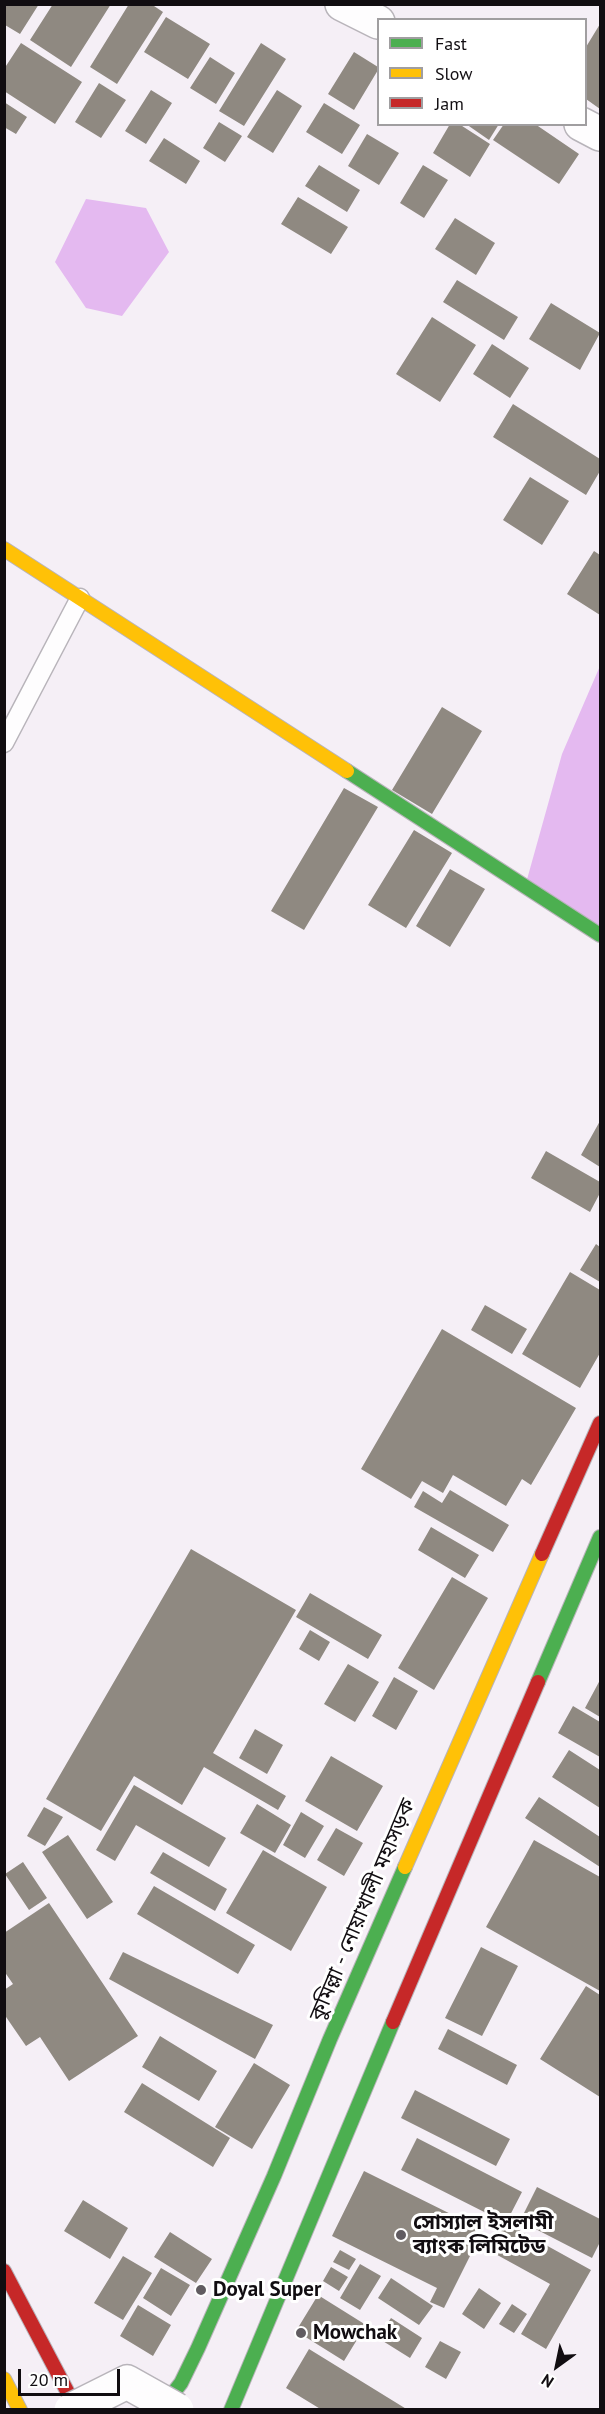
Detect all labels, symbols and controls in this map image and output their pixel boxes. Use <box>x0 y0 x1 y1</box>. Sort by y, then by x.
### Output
legend <box>377 18 587 126</box>
text: Fast <box>435 32 467 55</box>
text: Slow <box>435 62 473 85</box>
text: Jam <box>435 92 464 115</box>
street label: কুমিল্লা - নোয়াখালী মহাসড়ক <box>305 1795 421 2025</box>
place label: সোস্যাল ইসলামী ব্যাংক লিমিটেড <box>413 2210 553 2260</box>
marker: সোস্যাল ইসলামী ব্যাংক লিমিটেড <box>394 2228 408 2242</box>
place label: Doyal Super <box>213 2277 321 2303</box>
marker: Doyal Super <box>194 2283 208 2297</box>
place label: Mowchak <box>313 2320 397 2346</box>
marker: Mowchak <box>294 2326 308 2340</box>
north arrow <box>527 2336 587 2396</box>
scale bar <box>21 2357 123 2395</box>
text: 20 m <box>29 2368 68 2391</box>
text: N <box>537 2370 557 2392</box>

